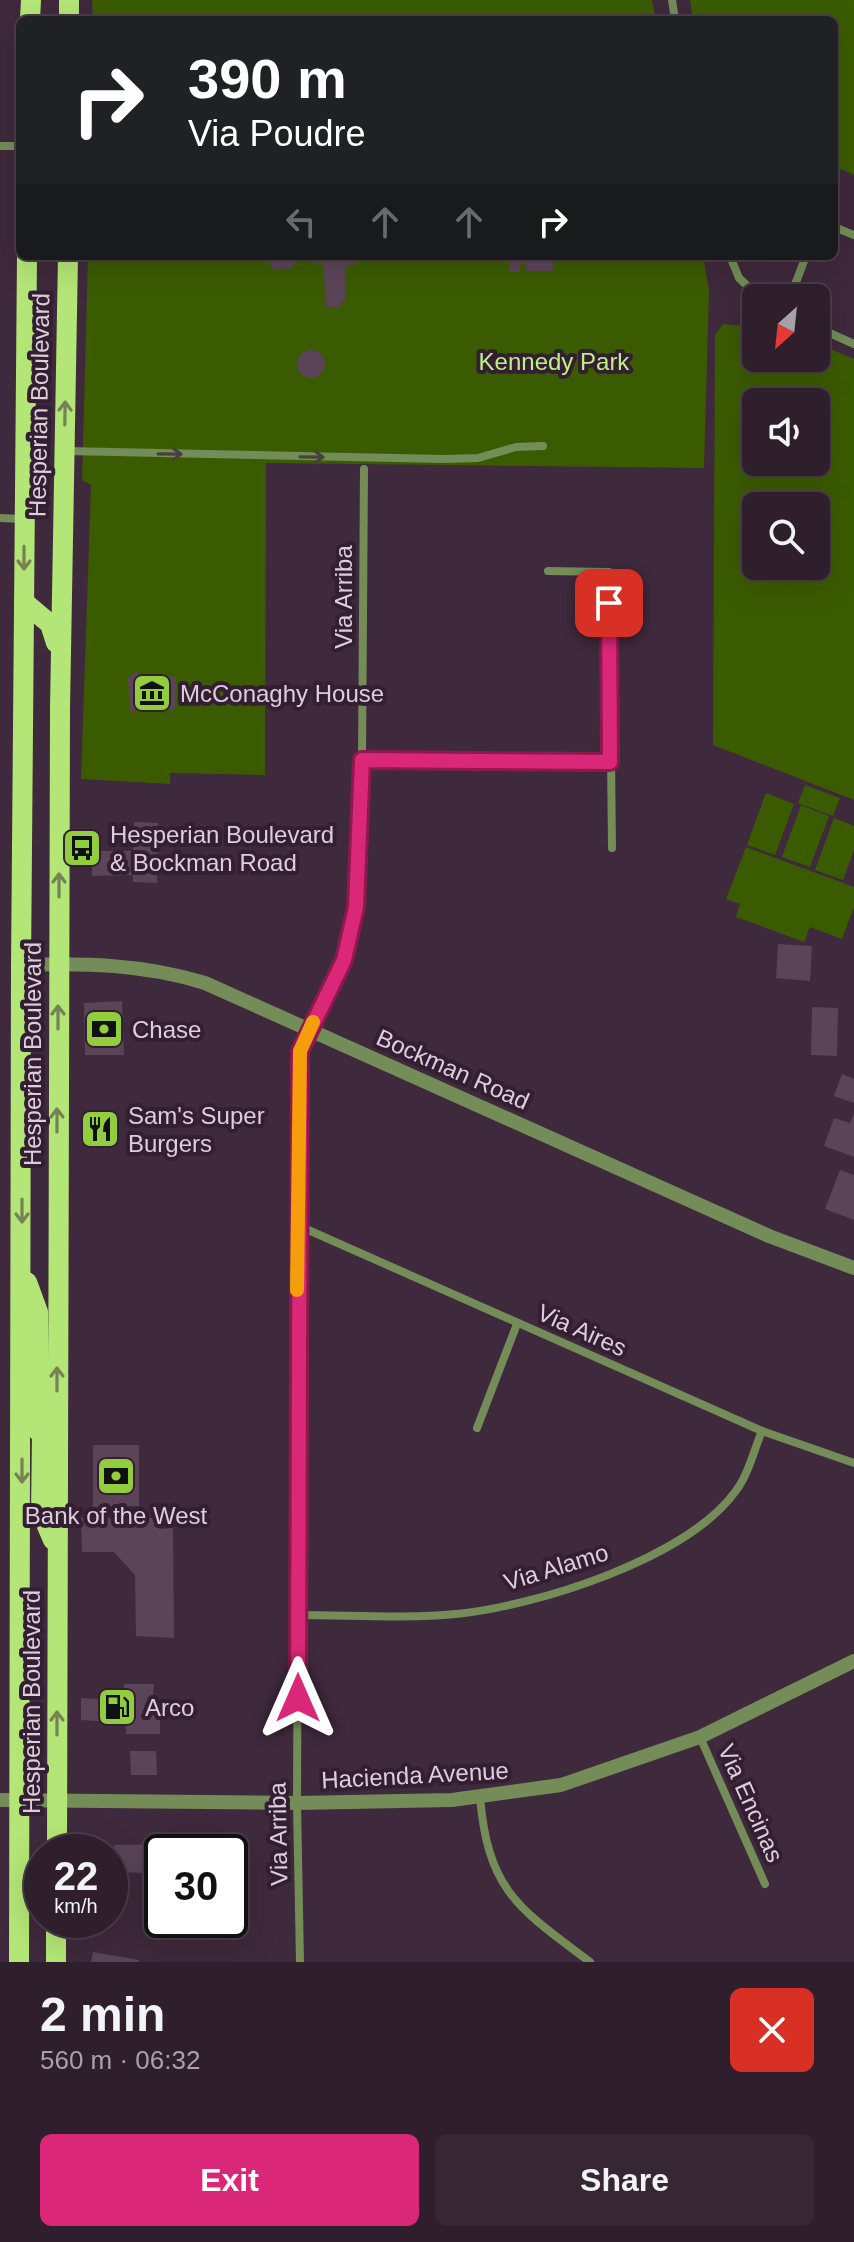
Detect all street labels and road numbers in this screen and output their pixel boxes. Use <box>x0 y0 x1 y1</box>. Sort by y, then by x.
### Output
street label: Hesperian Boulevard <box>24 293 54 517</box>
street label: Via Arriba <box>330 545 357 649</box>
street label: Hesperian Boulevard <box>19 942 46 1166</box>
street label: Bockman Road <box>373 1023 533 1115</box>
street label: Via Aires <box>533 1298 631 1362</box>
street label: Via Alamo <box>501 1538 611 1596</box>
street label: Hesperian Boulevard <box>18 1590 45 1814</box>
street label: Via Encinas <box>713 1740 789 1866</box>
street label: Hacienda Avenue <box>321 1757 509 1793</box>
street label: Via Arriba <box>264 1781 292 1886</box>

